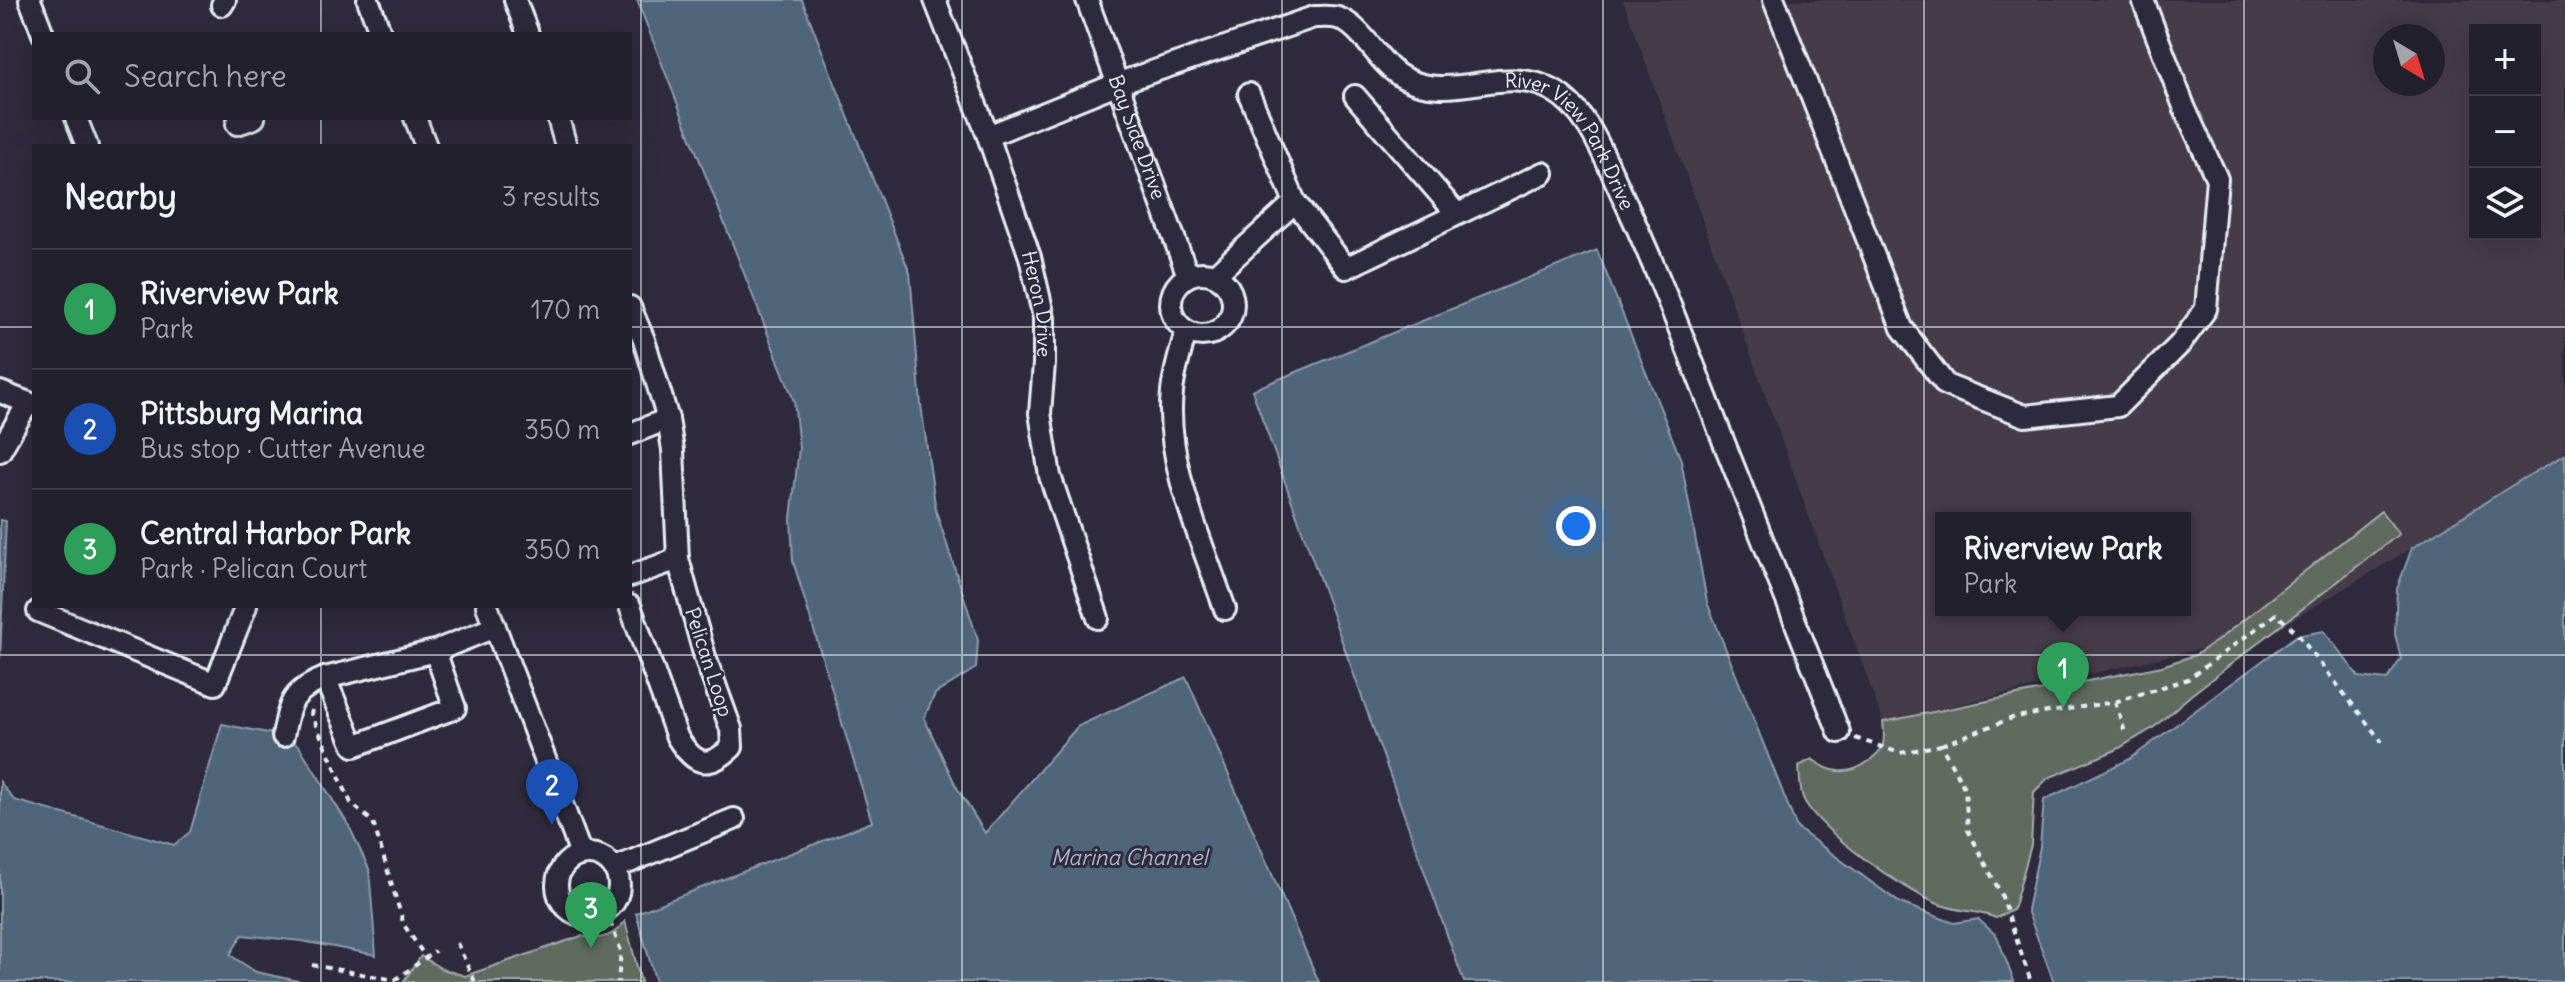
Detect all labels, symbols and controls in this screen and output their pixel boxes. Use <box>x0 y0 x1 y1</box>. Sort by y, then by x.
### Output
north arrow <box>2373 24 2445 96</box>
map controls <box>2469 24 2541 240</box>
button: + <box>2469 24 2541 96</box>
search box <box>32 32 632 120</box>
icon: search <box>60 54 104 98</box>
text: Search here <box>124 57 287 95</box>
street label: River View Park Drive <box>1505 67 1640 214</box>
street label: Bay Side Drive <box>1103 71 1172 203</box>
button: − <box>2469 96 2541 168</box>
button: layers <box>2469 168 2541 240</box>
text: Nearby <box>64 175 177 218</box>
text: 3 results <box>502 180 600 213</box>
street label: Heron Drive <box>1017 248 1058 357</box>
text: Riverview Park <box>140 274 339 312</box>
text: 1 <box>85 293 95 326</box>
text: 170 m <box>531 293 600 326</box>
text: Park <box>140 312 194 345</box>
text: Pittsburg Marina <box>140 394 363 432</box>
text: 2 <box>83 413 97 446</box>
text: 350 m <box>524 413 600 446</box>
text: Bus stop · Cutter Avenue <box>140 432 426 465</box>
your location <box>1556 506 1596 546</box>
popup <box>1935 512 2191 616</box>
text: Central Harbor Park <box>140 514 411 552</box>
text: Riverview Park <box>1964 529 2162 567</box>
text: 3 <box>83 533 97 566</box>
text: 350 m <box>524 533 600 566</box>
text: Park · Pelican Court <box>140 552 367 585</box>
text: Park <box>1964 567 2017 600</box>
street label: Pelican Loop <box>680 604 739 720</box>
pin: 1 <box>2037 642 2089 708</box>
pin: 2 <box>526 759 578 825</box>
water label: Marina Channel <box>1051 843 1210 871</box>
pin: 3 <box>565 882 617 948</box>

